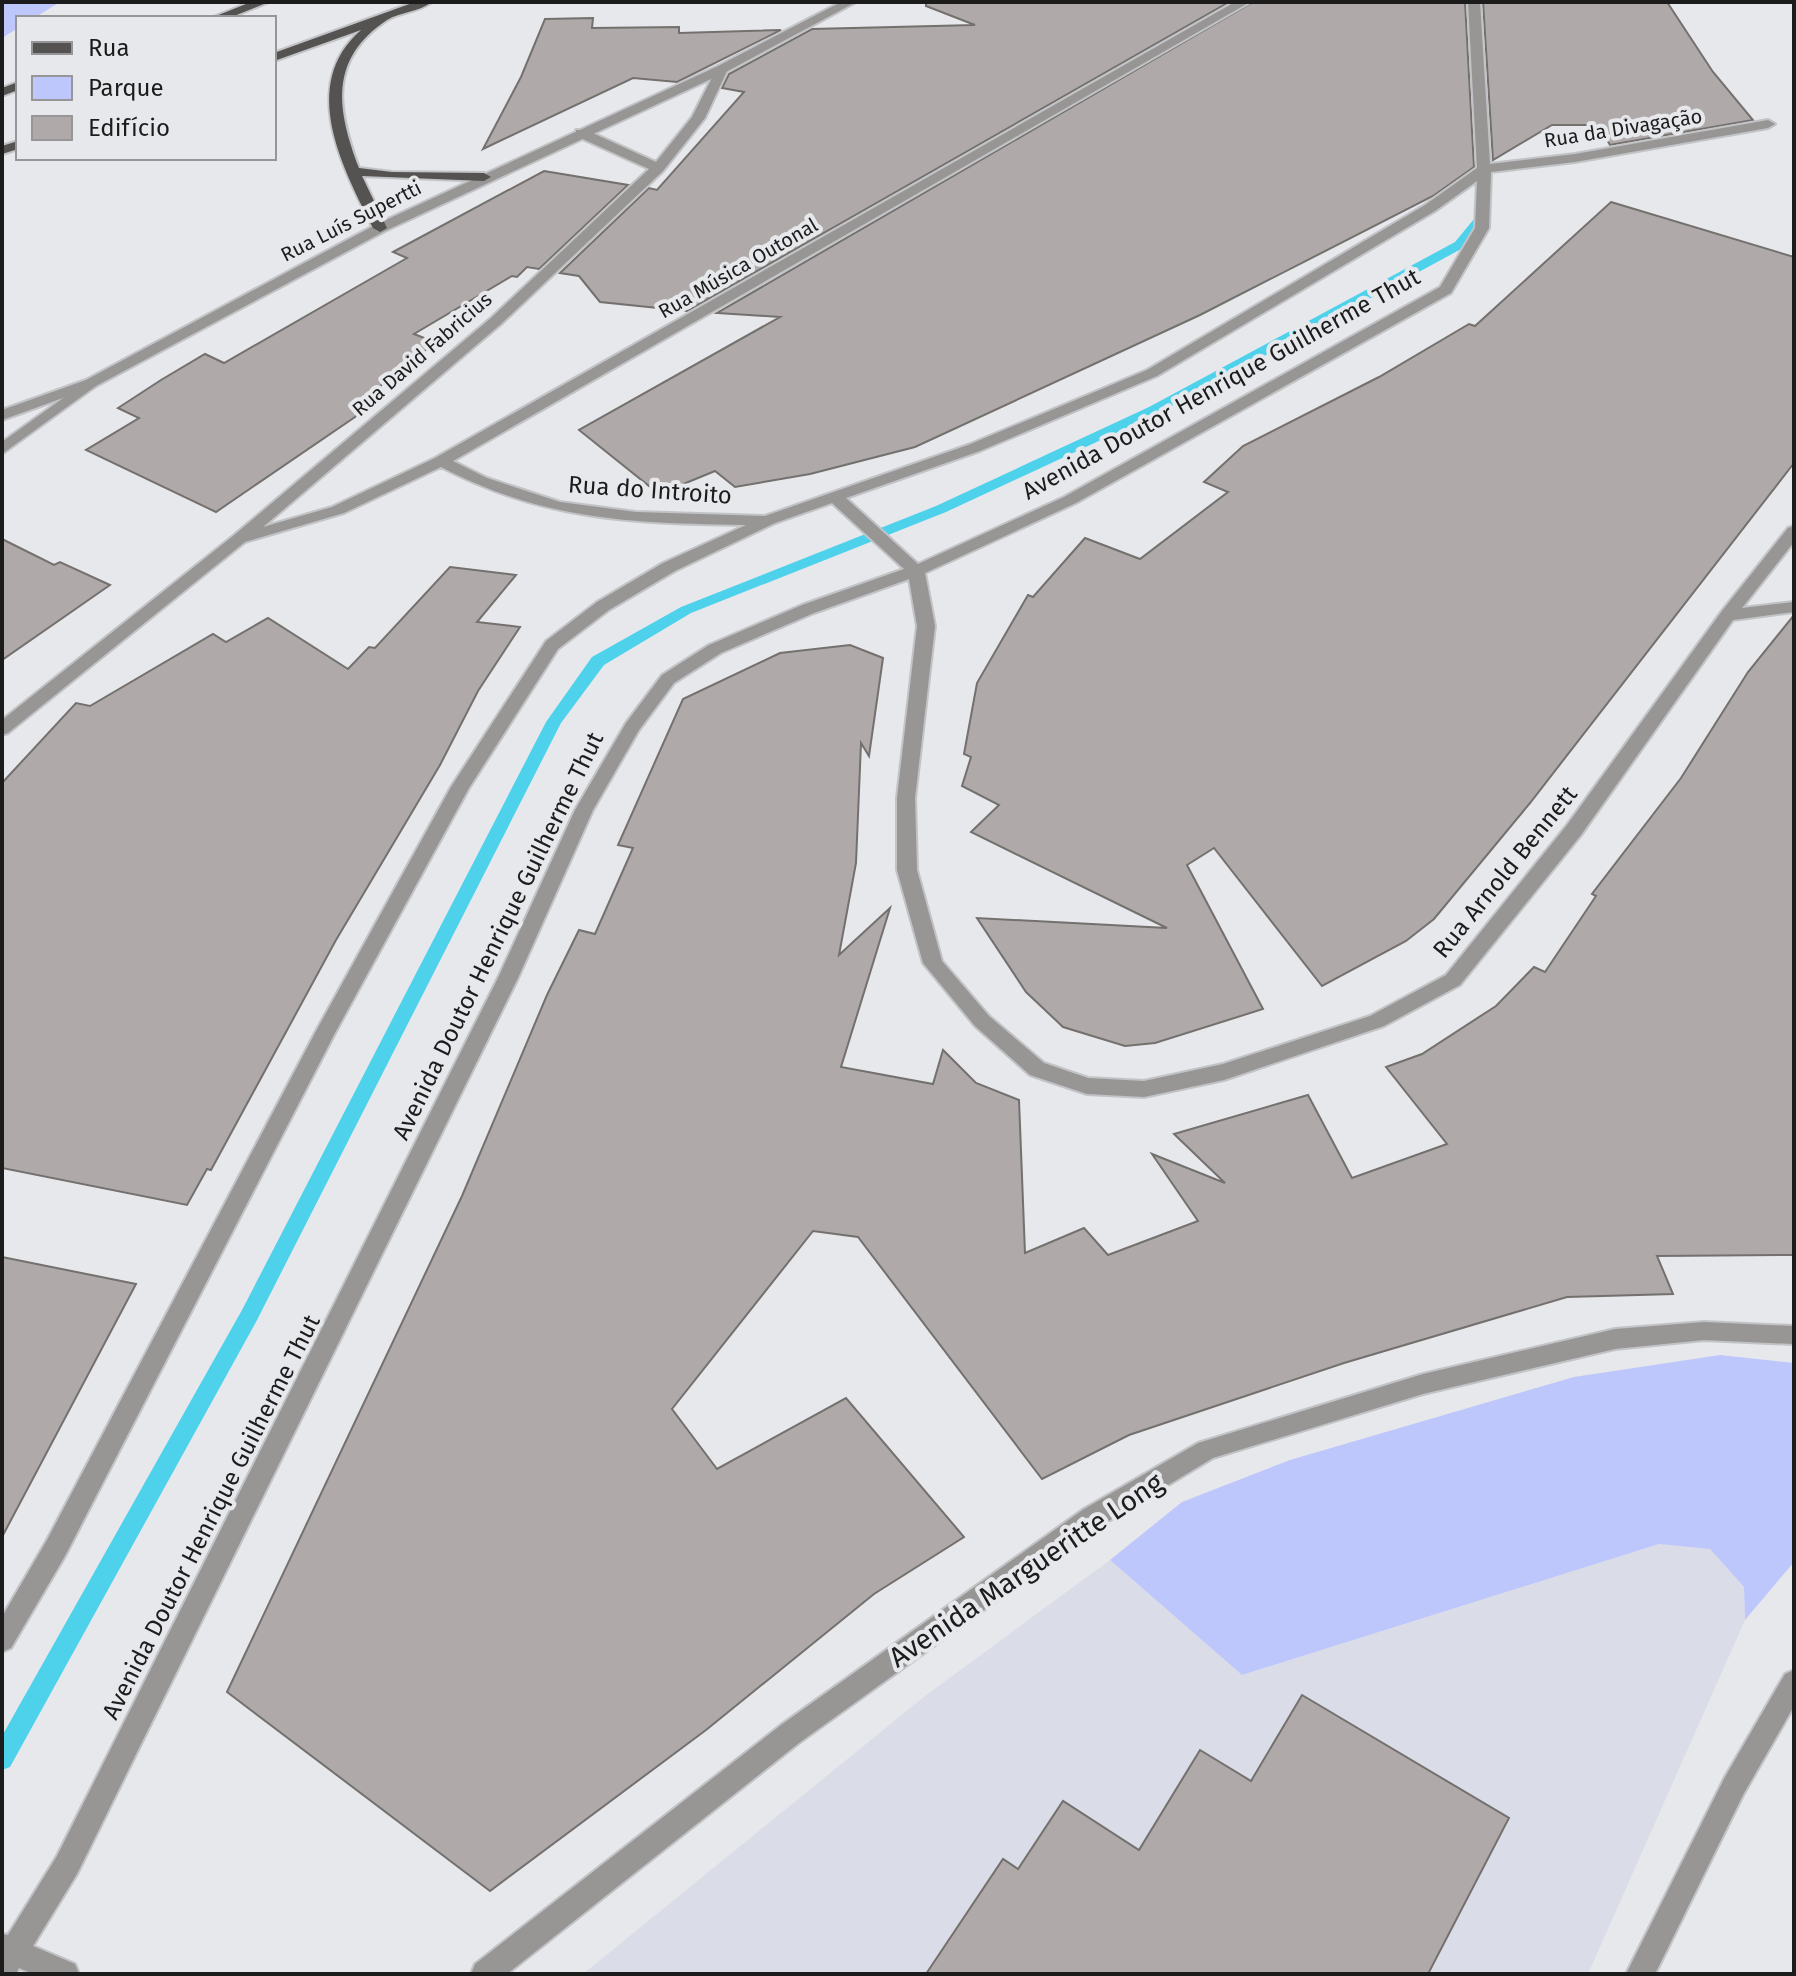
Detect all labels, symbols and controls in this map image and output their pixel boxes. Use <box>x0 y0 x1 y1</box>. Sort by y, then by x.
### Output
legend <box>16 16 276 160</box>
text: Rua <box>88 34 130 62</box>
text: Parque <box>88 74 164 102</box>
street label: Rua da Divagação <box>1542 104 1704 153</box>
text: Edifício <box>88 114 170 142</box>
street label: Rua Luís Supertti <box>277 175 425 267</box>
street label: Rua Música Outonal <box>654 213 822 323</box>
street label: Avenida Doutor Henrique Guilherme Thut <box>1017 262 1425 505</box>
street label: Rua David Fabricius <box>347 287 497 421</box>
street label: Rua do Introito <box>567 470 733 510</box>
street label: Avenida Doutor Henrique Guilherme Thut <box>387 727 609 1144</box>
street label: Rua Arnold Bennett <box>1427 780 1583 964</box>
street label: Avenida Doutor Henrique Guilherme Thut <box>96 1310 326 1724</box>
street label: Avenida Margueritte Long <box>883 1466 1170 1674</box>

